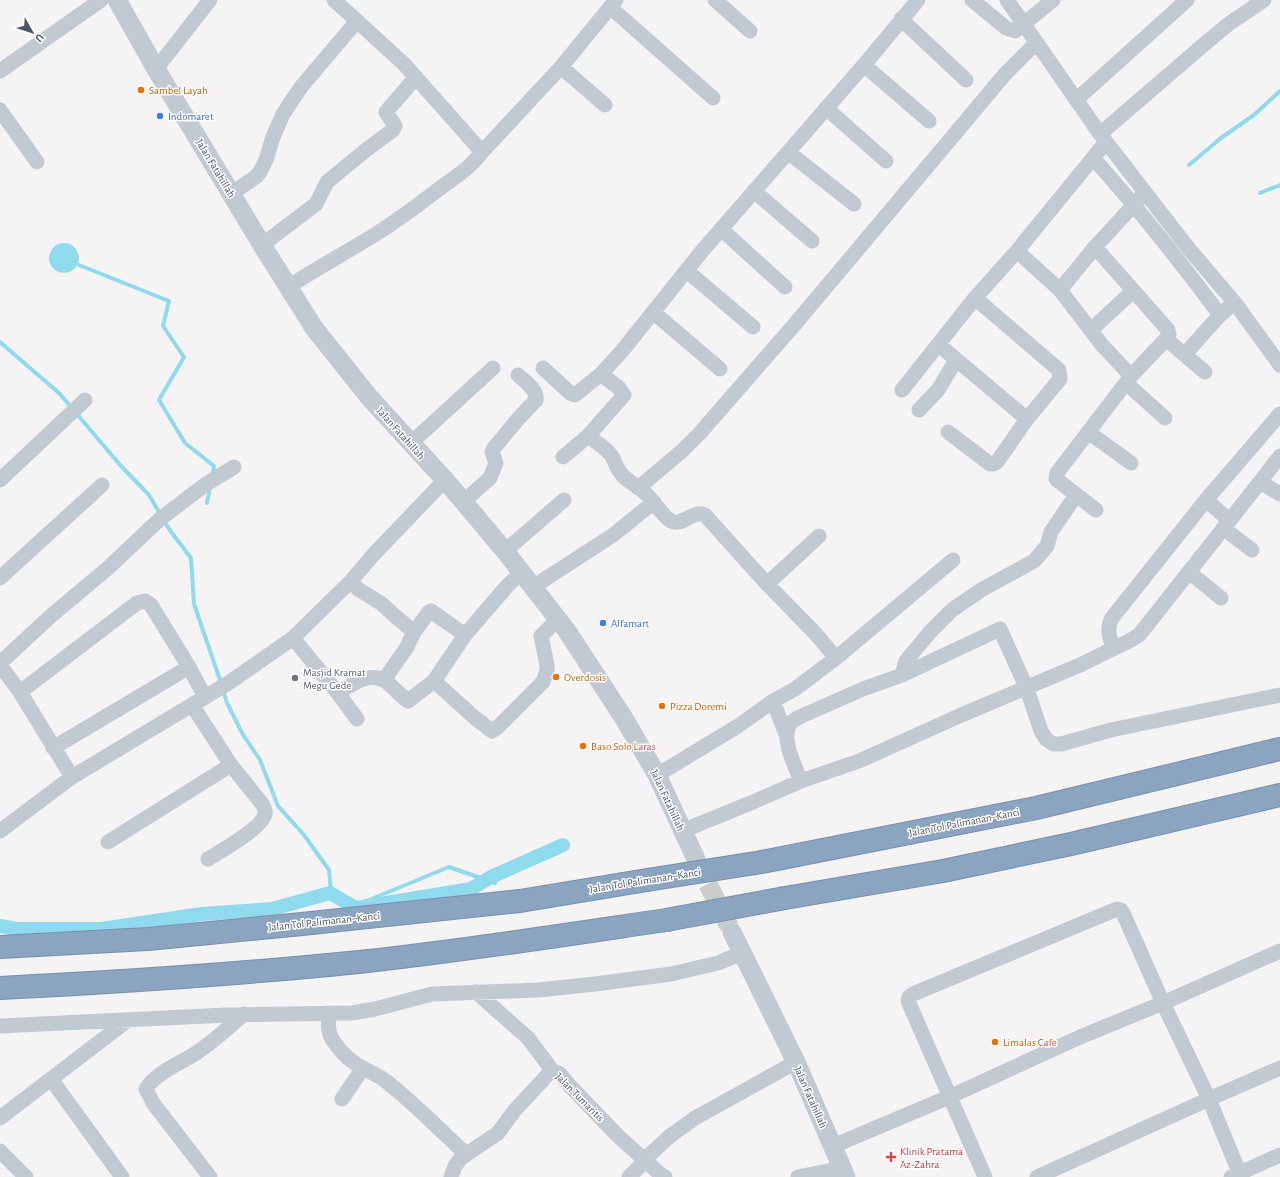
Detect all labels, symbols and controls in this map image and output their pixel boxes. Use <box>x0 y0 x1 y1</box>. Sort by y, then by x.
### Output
north arrow <box>12 12 52 52</box>
text: U <box>33 32 46 44</box>
marker: Sambel Layah <box>136 85 146 95</box>
place label: Sambel Layah <box>149 85 208 96</box>
marker: Indomaret <box>155 111 165 121</box>
place label: Indomaret <box>168 111 214 122</box>
street label: Jalan Fatahillah <box>194 137 237 199</box>
street label: Jalan Fatahillah <box>374 405 427 462</box>
marker: Alfamart <box>598 618 608 628</box>
place label: Alfamart <box>611 618 650 629</box>
place label: Masjid Kramat Megu Gede <box>303 667 366 691</box>
marker: Overdosis <box>551 672 561 682</box>
place label: Overdosis <box>564 672 606 683</box>
marker: Masjid Kramat Megu Gede <box>290 673 300 683</box>
marker: Pizza Doremi <box>657 701 667 711</box>
place label: Pizza Doremi <box>670 701 727 712</box>
marker: Baso Solo Laras <box>578 741 588 751</box>
place label: Baso Solo Laras <box>591 741 656 752</box>
street label: Jalan Fatahillah <box>649 768 687 833</box>
street label: Jalan Tol Palimanan–Kanci <box>908 806 1020 839</box>
street label: Jalan Tol Palimanan–Kanci <box>589 866 701 895</box>
street label: Jalan Tol Palimanan–Kanci <box>268 910 381 933</box>
marker: Limalas Cafe <box>990 1037 1000 1047</box>
place label: Limalas Cafe <box>1003 1037 1057 1048</box>
street label: Jalan Fatahillah <box>792 1065 829 1130</box>
street label: Jalan Tumaritis <box>553 1071 606 1124</box>
place label: Klinik Pratama Az-Zahra <box>900 1146 963 1170</box>
marker: Klinik Pratama Az-Zahra <box>885 1151 897 1163</box>

